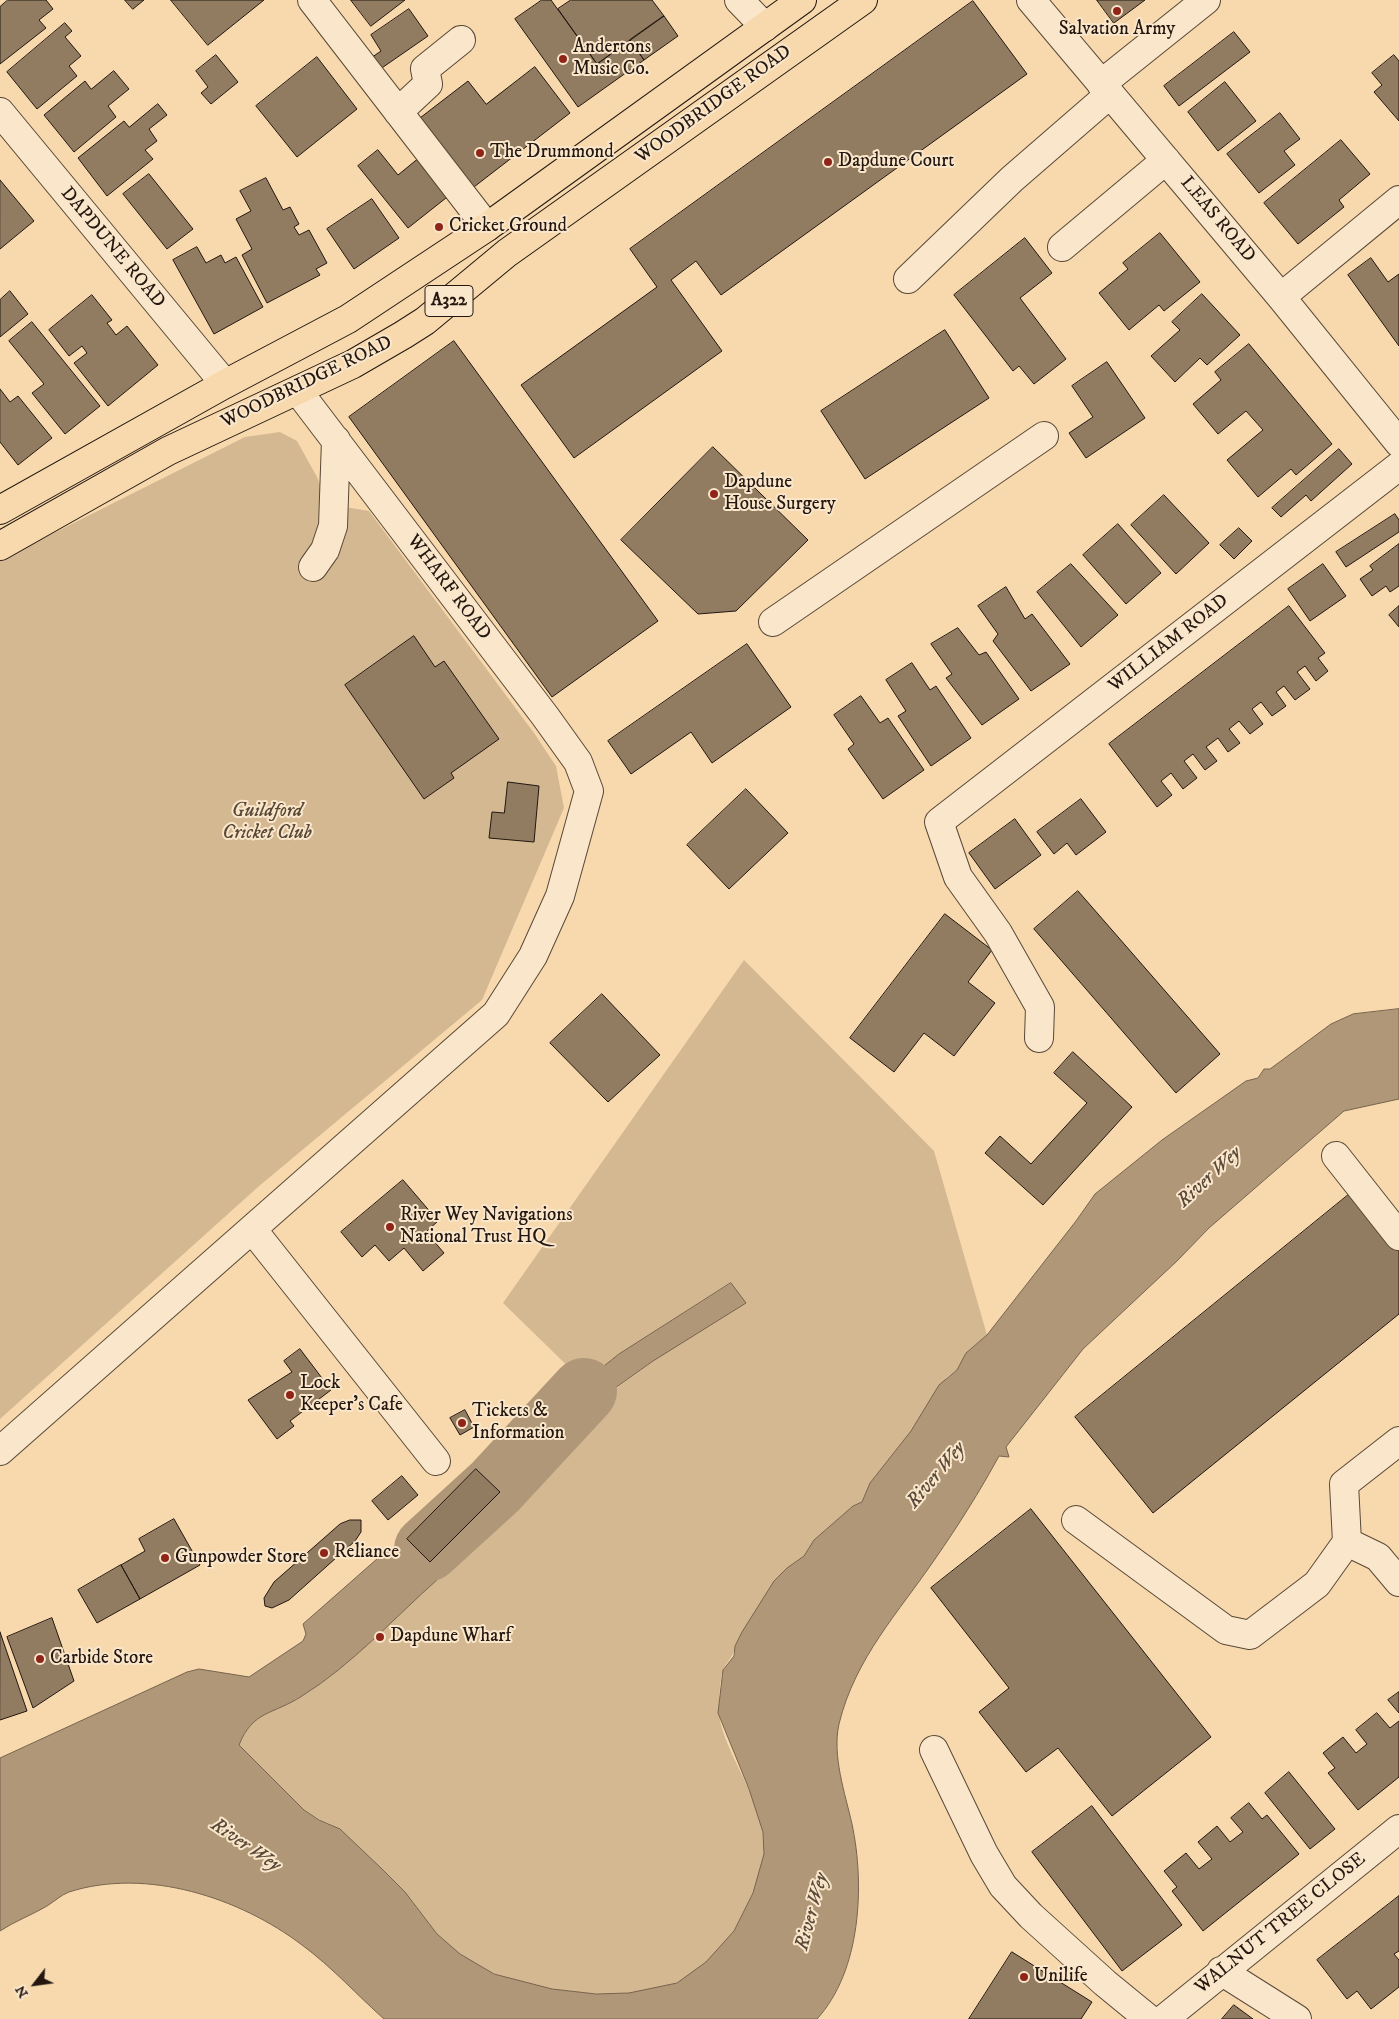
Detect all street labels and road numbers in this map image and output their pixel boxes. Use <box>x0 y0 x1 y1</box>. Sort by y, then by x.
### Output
street label: WOODBRIDGE ROAD <box>632 41 796 169</box>
street label: LEAS ROAD <box>1174 172 1260 268</box>
street label: DAPDUNE ROAD <box>55 183 169 313</box>
road number: A322 <box>425 286 473 316</box>
street label: WOODBRIDGE ROAD <box>218 332 396 434</box>
street label: WHARF ROAD <box>401 531 495 645</box>
street label: WILLIAM ROAD <box>1104 590 1234 698</box>
street label: WALNUT TREE CLOSE <box>1191 1848 1371 2000</box>

